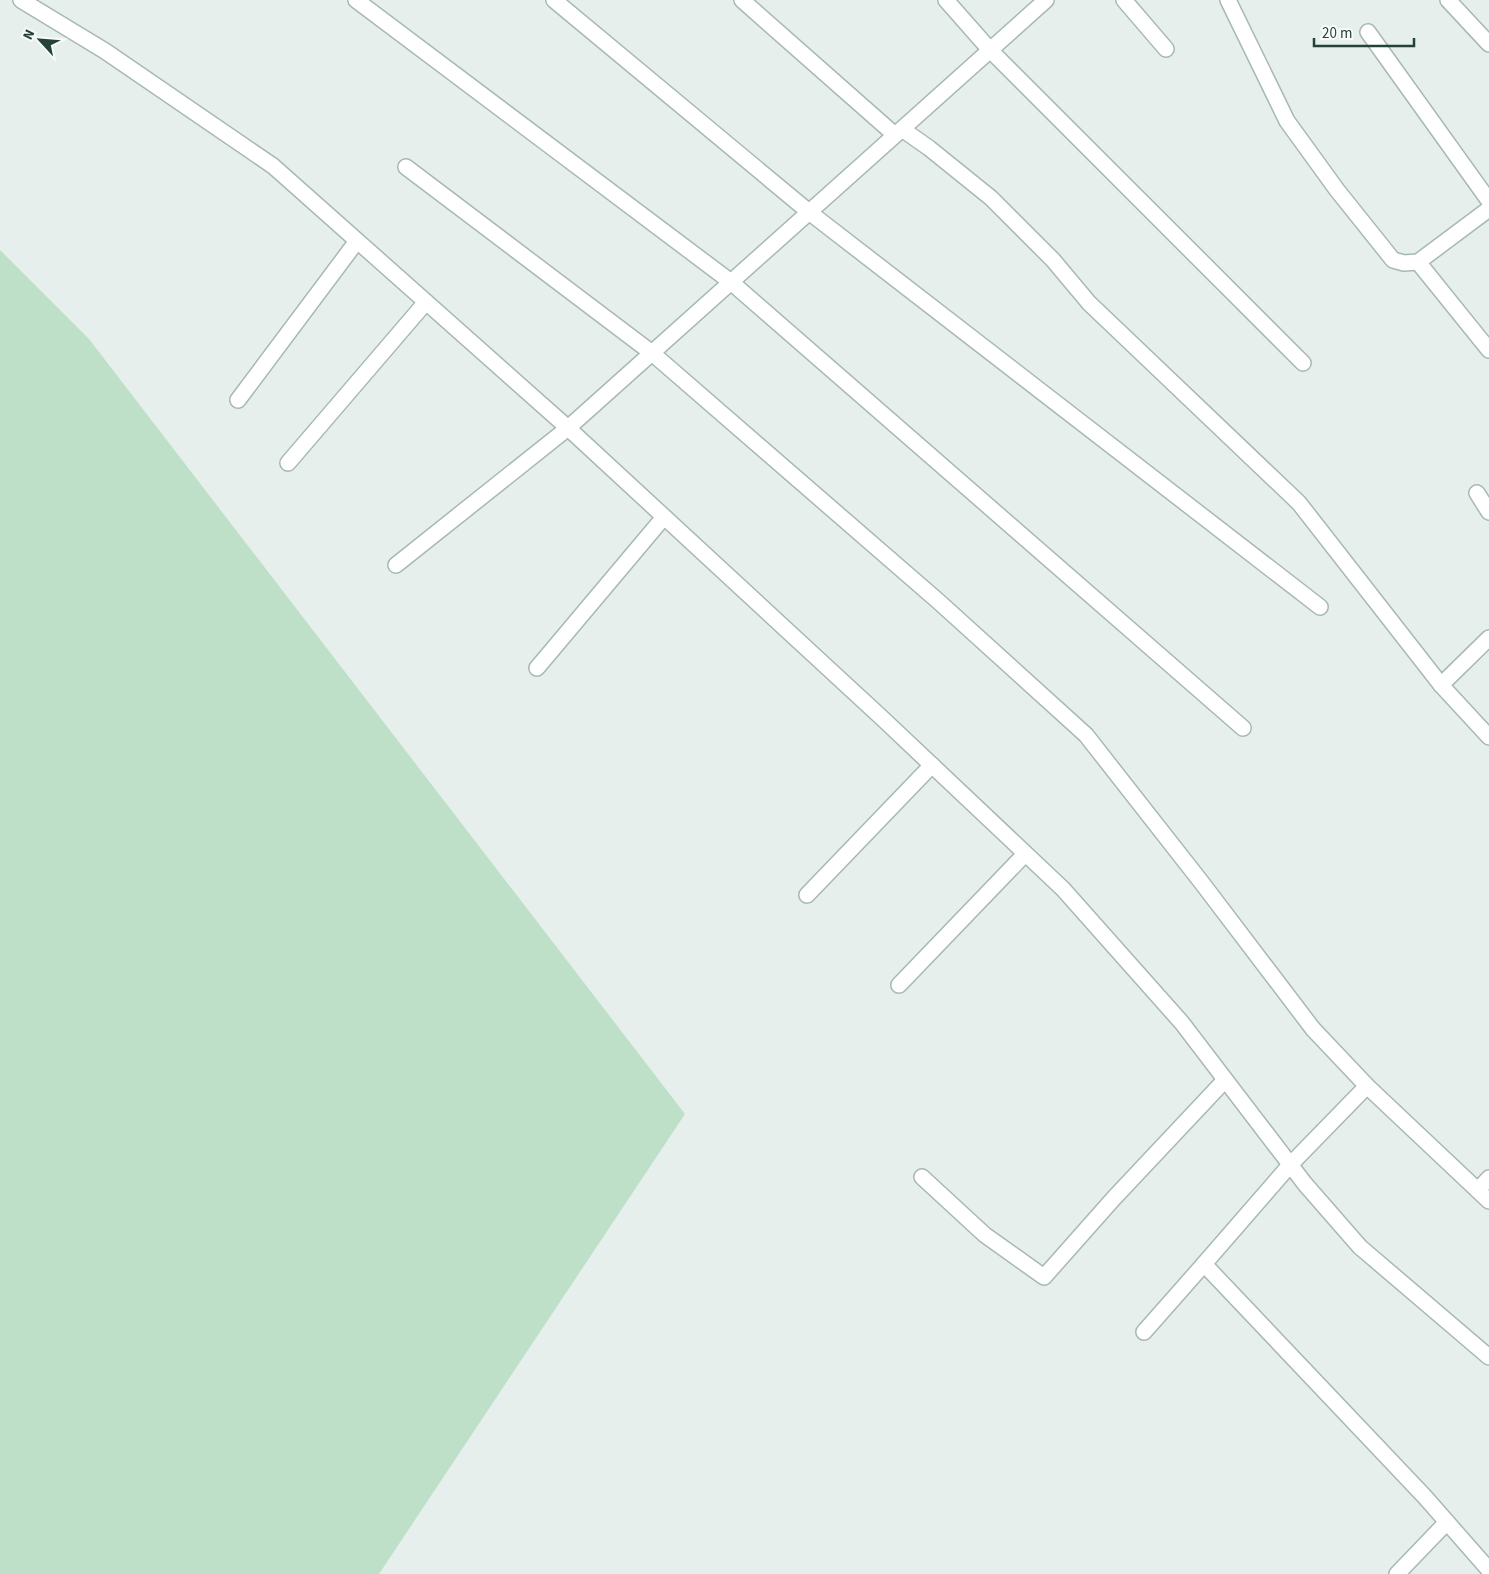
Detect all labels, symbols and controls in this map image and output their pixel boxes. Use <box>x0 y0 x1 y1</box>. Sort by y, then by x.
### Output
north arrow <box>15 15 65 65</box>
scale bar <box>1314 15 1414 47</box>
text: 20 m <box>1322 23 1352 44</box>
text: N <box>18 26 40 43</box>

